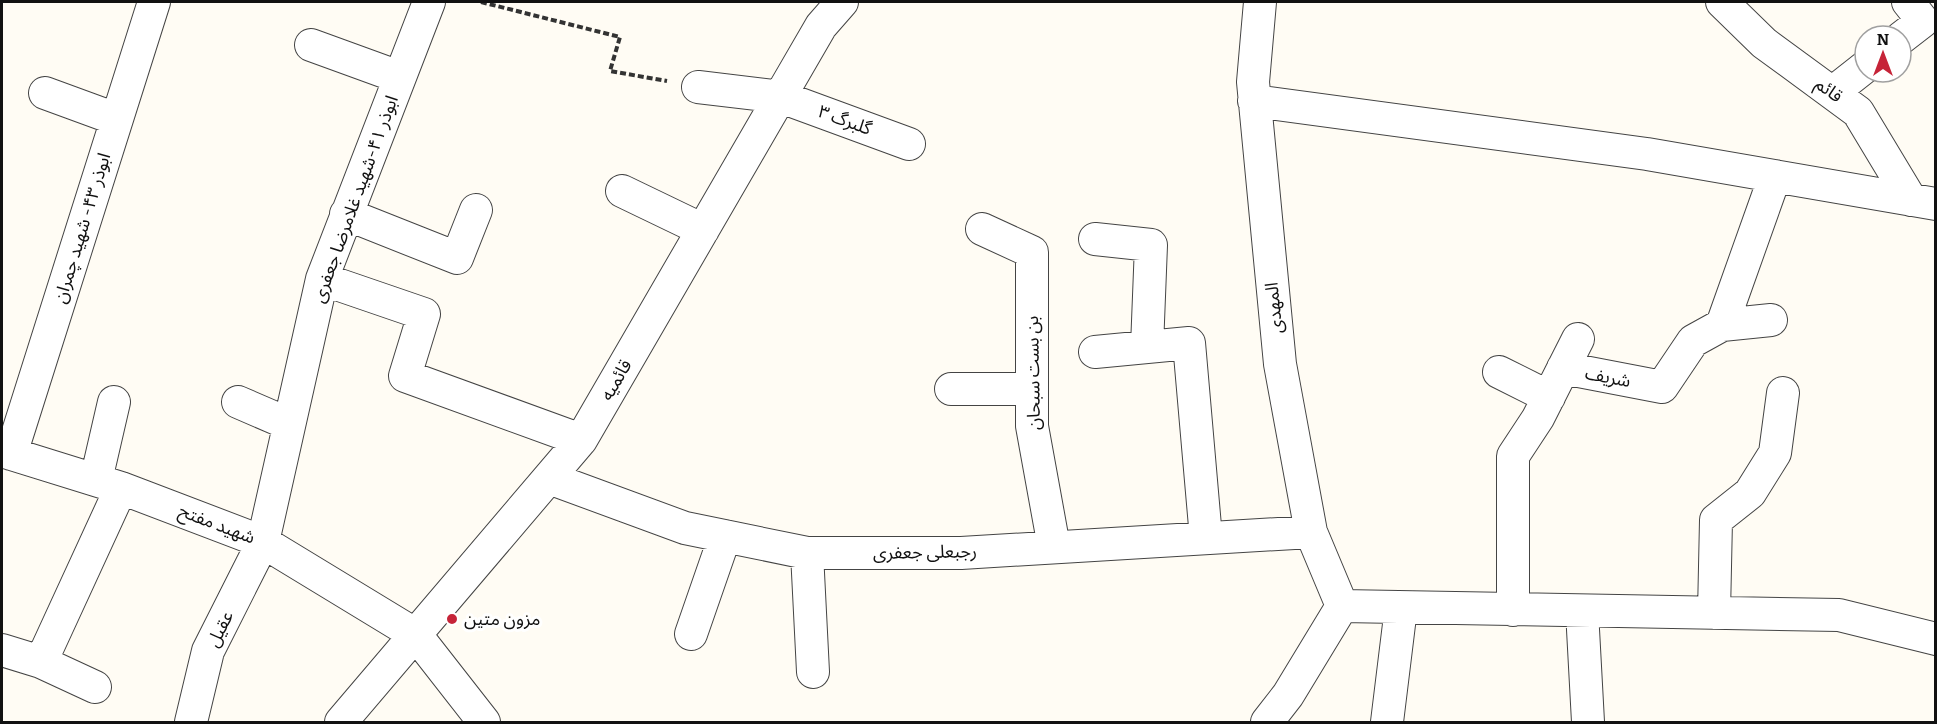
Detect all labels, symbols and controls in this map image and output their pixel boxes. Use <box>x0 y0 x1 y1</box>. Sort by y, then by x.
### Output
north arrow <box>1853 24 1913 84</box>
text: N <box>1877 30 1889 49</box>
street label: قائم <box>1810 73 1847 109</box>
street label: ابوذر ۴۱-شهید غلامرضا جعفری <box>307 92 403 306</box>
street label: گلبرگ ۳ <box>815 100 875 140</box>
street label: ابوذر ۴۳- شهید چمران <box>49 150 115 306</box>
street label: المهدی <box>1260 281 1288 335</box>
street label: بن بست سبحان <box>1021 316 1045 430</box>
street label: قائمیه <box>595 355 637 405</box>
street label: شریف <box>1583 362 1633 392</box>
street label: شهید مفتح <box>175 499 258 550</box>
street label: رجبعلی جعفری <box>873 540 977 564</box>
street label: عقیل <box>202 607 238 651</box>
place label: مزون متین <box>464 608 541 630</box>
marker: مزون متین <box>445 612 459 626</box>

